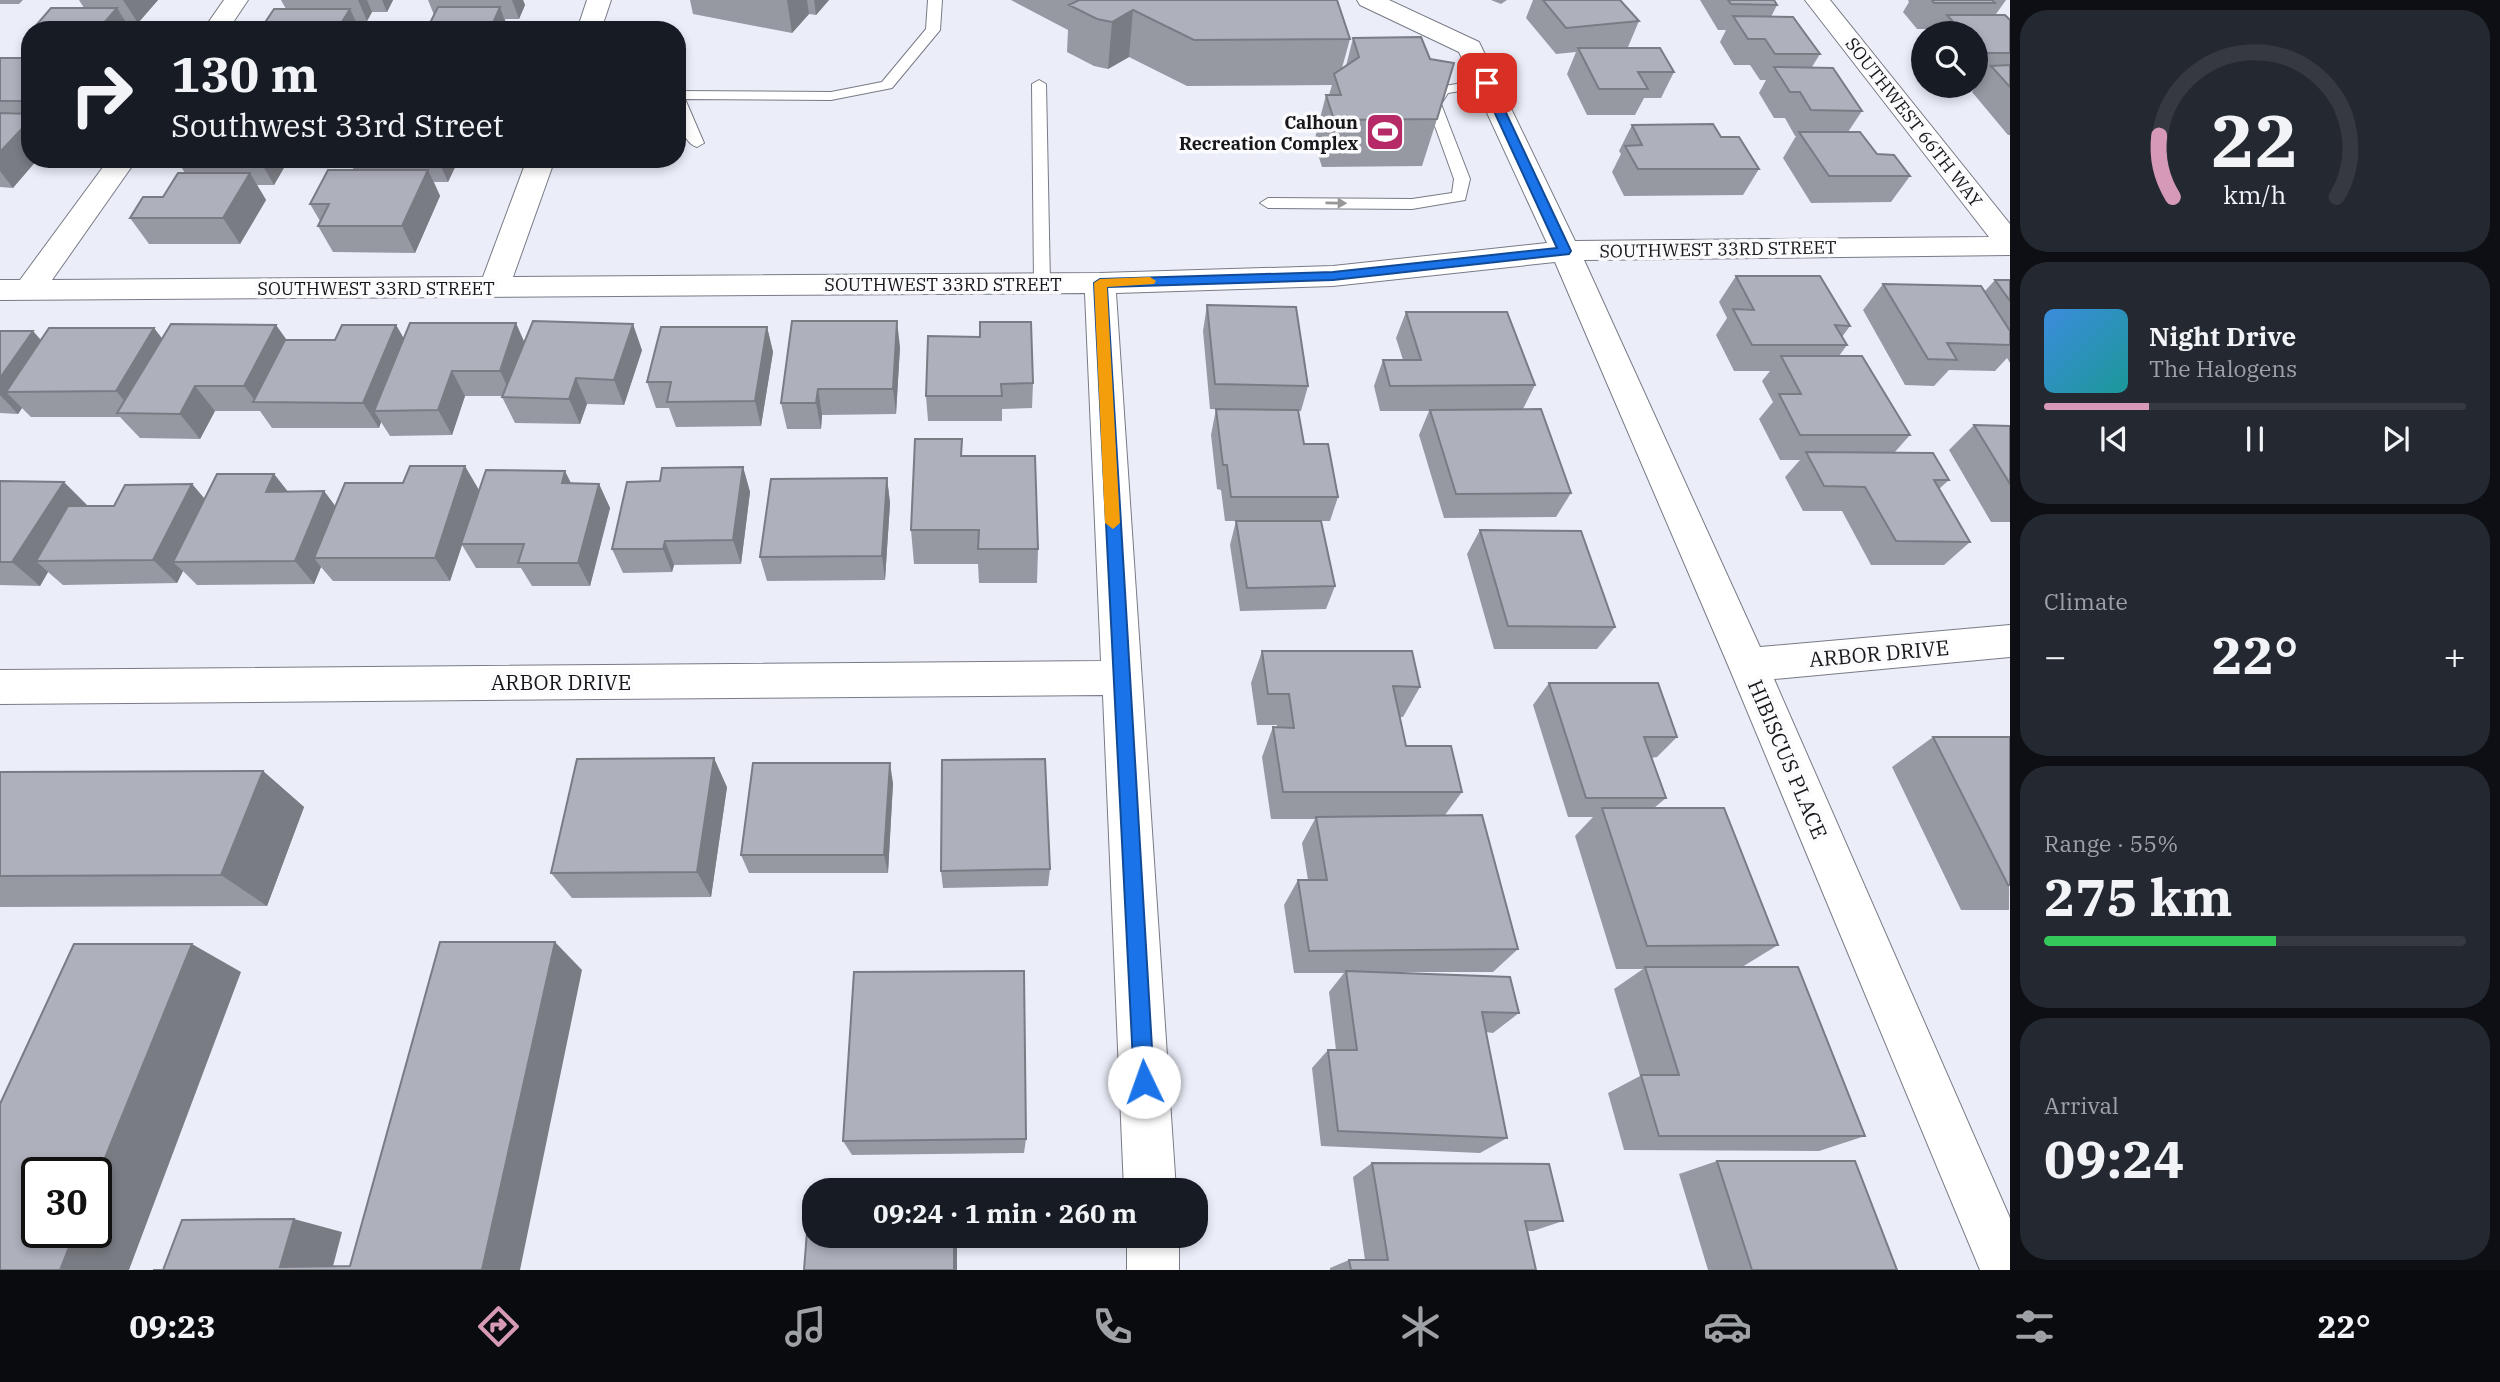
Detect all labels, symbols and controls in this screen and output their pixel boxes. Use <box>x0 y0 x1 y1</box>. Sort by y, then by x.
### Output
map controls <box>1911 21 1988 98</box>
button: search <box>1911 21 1988 98</box>
street label: SOUTHWEST 66TH WAY <box>1841 33 1988 212</box>
text: 130 m <box>171 42 318 105</box>
icon: right <box>56 49 147 140</box>
pin <box>1457 53 1517 113</box>
icon: arrive <box>1468 64 1506 102</box>
text: 22 <box>2211 92 2299 187</box>
text: Southwest 33rd Street <box>171 104 504 146</box>
place label: Calhoun Recreation Complex <box>1179 111 1358 155</box>
sports icon: Calhoun Recreation Complex <box>1364 111 1406 153</box>
text: km/h <box>2223 178 2287 211</box>
one-way arrow <box>1325 198 1347 209</box>
street label: SOUTHWEST 33RD STREET <box>1599 235 1837 263</box>
street label: SOUTHWEST 33RD STREET <box>824 273 1062 296</box>
street label: SOUTHWEST 33RD STREET <box>257 277 495 300</box>
text: Night Drive <box>2149 319 2296 353</box>
text: The Halogens <box>2149 353 2297 383</box>
icon: previous <box>2095 420 2133 458</box>
icon: pause <box>2236 420 2274 458</box>
icon: next <box>2377 420 2415 458</box>
text: Climate <box>2044 586 2128 616</box>
text: 22° <box>2212 621 2298 688</box>
text: − <box>2044 631 2067 680</box>
text: + <box>2443 631 2466 680</box>
street label: ARBOR DRIVE <box>1808 633 1950 673</box>
street label: ARBOR DRIVE <box>491 668 631 696</box>
street label: HIBISCUS PLACE <box>1742 675 1834 843</box>
text: Range · 55% <box>2044 828 2178 858</box>
text: 275 km <box>2044 863 2233 930</box>
position arrow <box>1107 1045 1181 1119</box>
text: Arrival <box>2044 1090 2119 1120</box>
text: 09:24 <box>2044 1125 2185 1192</box>
speed limit sign: 30 <box>21 1157 112 1248</box>
text: 09:24 · 1 min · 260 m <box>873 1196 1137 1230</box>
icon: directions <box>474 1302 523 1351</box>
icon: music <box>781 1302 830 1351</box>
icon: phone <box>1088 1302 1137 1351</box>
icon: climate <box>1396 1302 1445 1351</box>
icon: car <box>1703 1302 1752 1351</box>
icon: filters <box>2010 1302 2059 1351</box>
text: 09:23 <box>129 1305 216 1347</box>
text: 22° <box>2317 1305 2371 1347</box>

